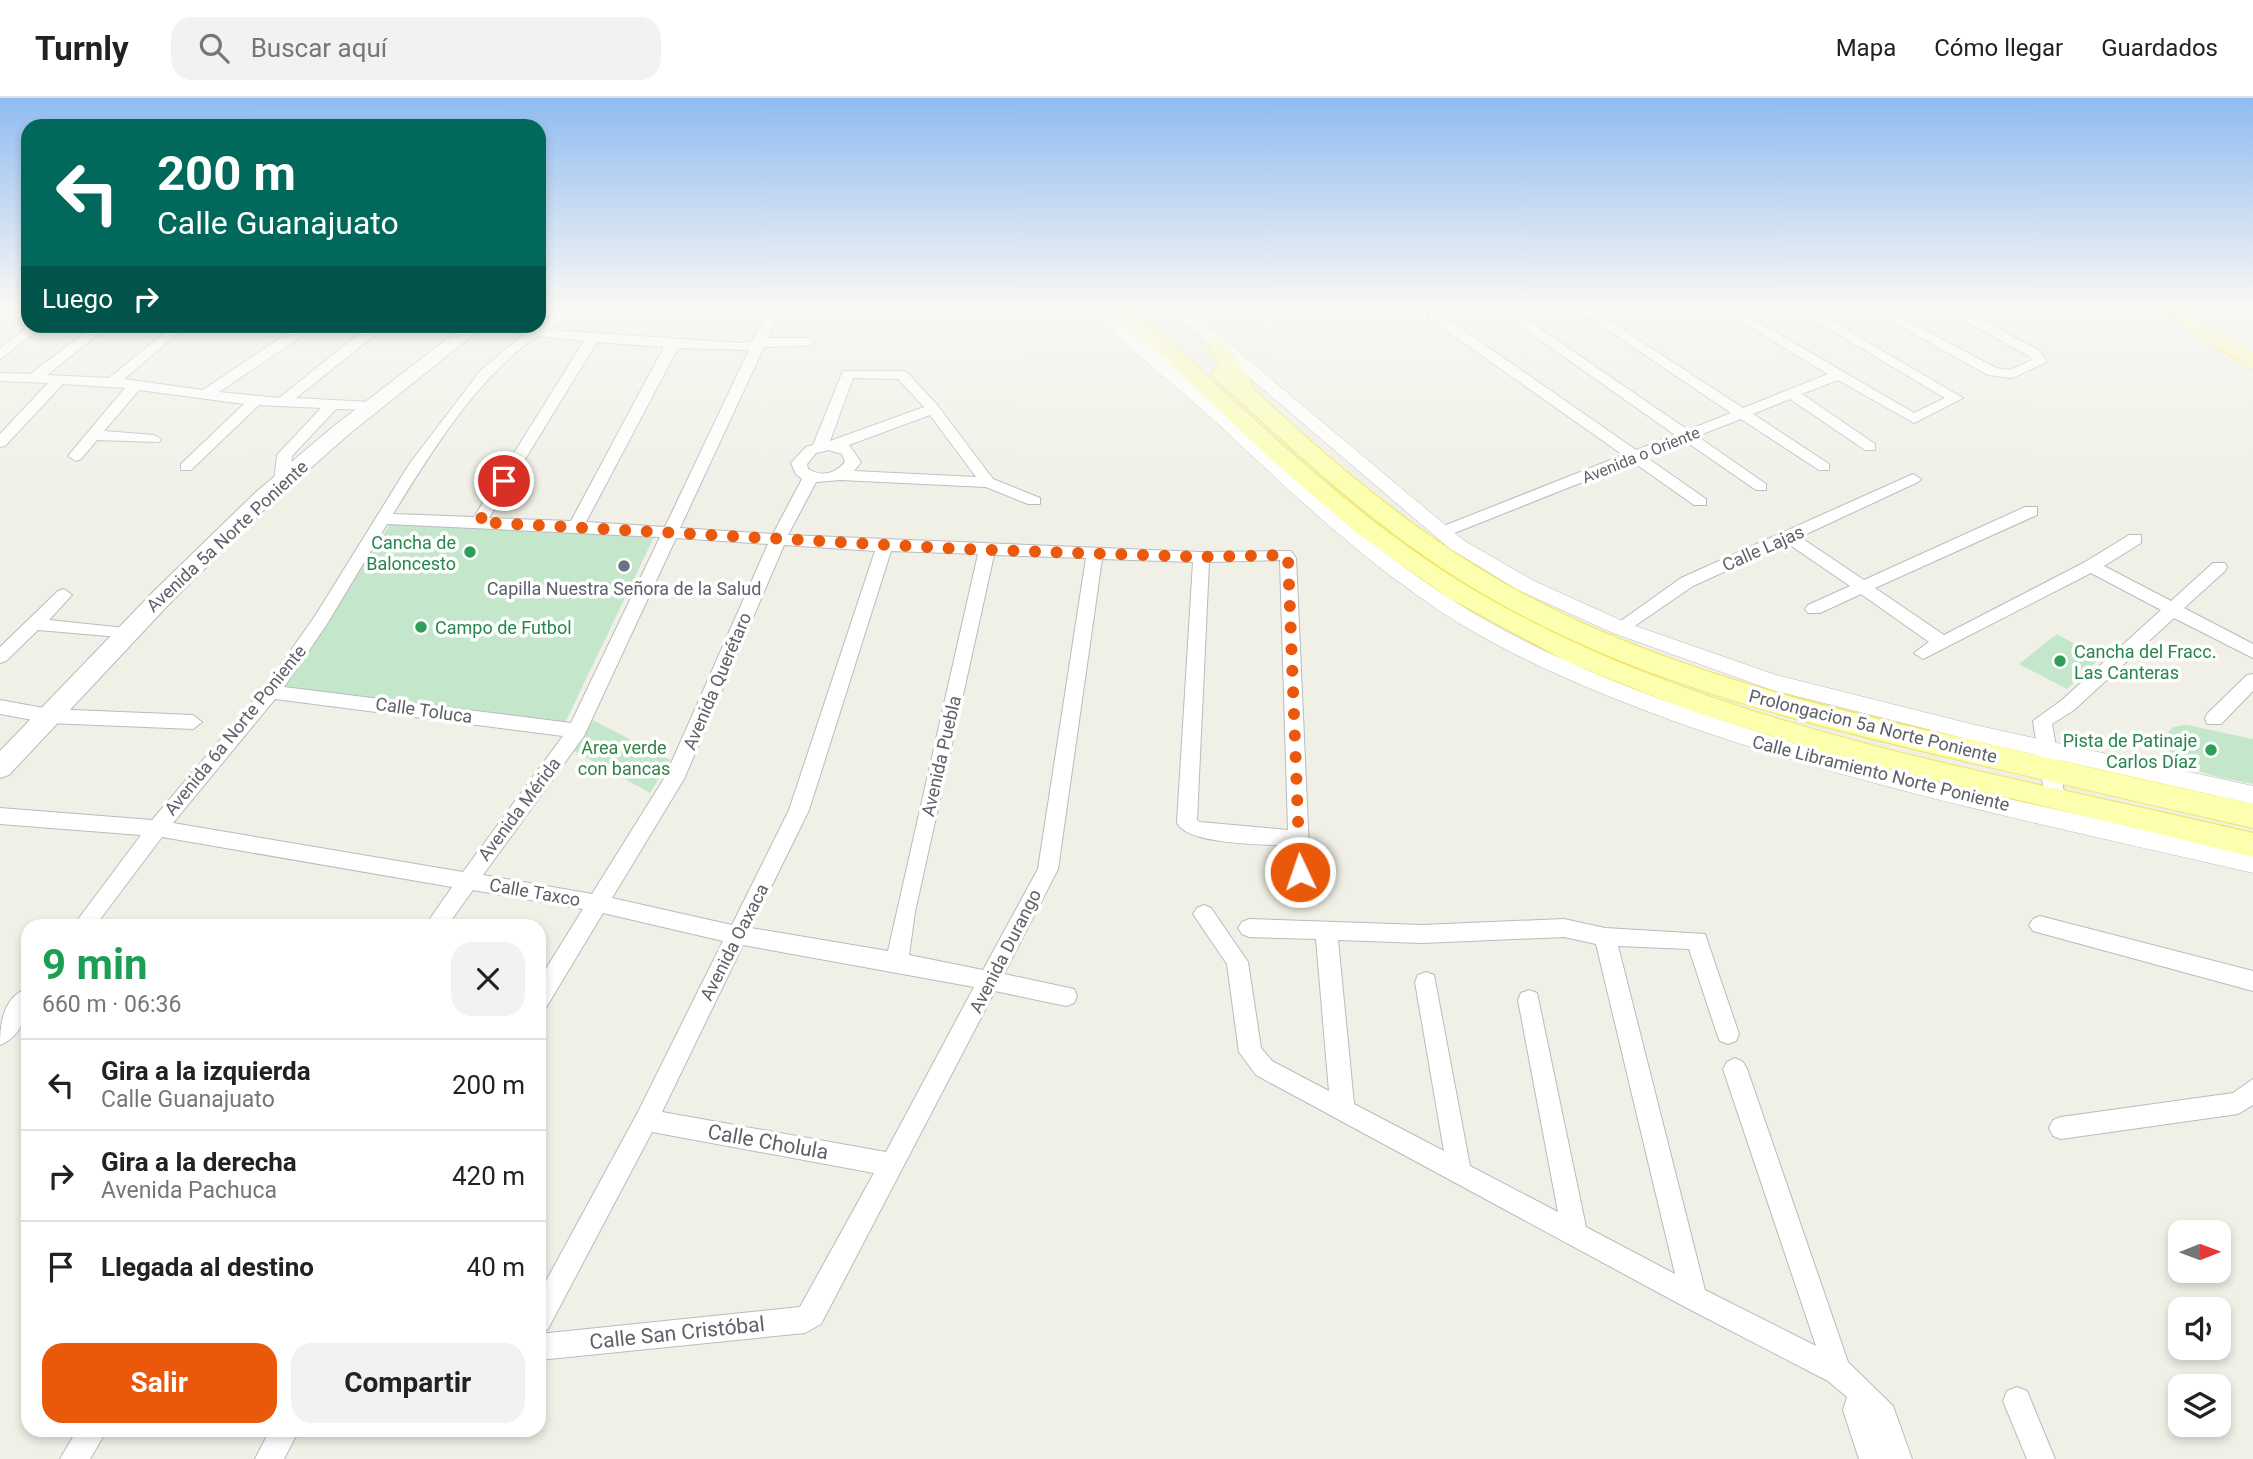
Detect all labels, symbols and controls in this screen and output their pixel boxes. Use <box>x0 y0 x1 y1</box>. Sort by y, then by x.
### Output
search box <box>171 17 661 80</box>
text: Turnly <box>35 29 129 68</box>
icon: search <box>195 29 233 67</box>
text: Buscar aquí <box>251 33 387 63</box>
text: Mapa <box>1836 34 1896 62</box>
text: Cómo llegar <box>1934 34 2063 62</box>
text: Guardados <box>2101 34 2218 62</box>
text: 200 m <box>157 145 296 202</box>
icon: left <box>42 147 133 238</box>
text: Calle Guanajuato <box>157 204 399 242</box>
icon: right <box>127 280 165 318</box>
text: Luego <box>42 284 113 314</box>
street label: Avenida o Oriente <box>1579 423 1703 487</box>
pin <box>474 451 534 511</box>
street label: Avenida 5a Norte Poniente <box>142 456 312 616</box>
icon: arrive <box>485 462 523 500</box>
street label: Calle Lajas <box>1719 521 1807 575</box>
place label: Cancha de Baloncesto <box>366 532 456 574</box>
marker: Cancha de Baloncesto <box>462 544 478 560</box>
marker: Capilla Nuestra Señora de la Salud <box>616 558 632 574</box>
place label: Capilla Nuestra Señora de la Salud <box>487 578 761 599</box>
street label: Avenida Querétaro <box>679 609 755 753</box>
place label: Campo de Futbol <box>435 617 572 638</box>
marker: Campo de Futbol <box>413 619 429 635</box>
street label: Avenida 6a Norte Poniente <box>160 641 310 819</box>
place label: Cancha del Fracc. Las Canteras <box>2074 641 2216 683</box>
marker: Cancha del Fracc. Las Canteras <box>2052 653 2068 669</box>
street label: Prolongacion 5a Norte Poniente <box>1747 685 1999 767</box>
street label: Calle Toluca <box>374 693 474 727</box>
street label: Avenida Puebla <box>917 694 965 818</box>
place label: Pista de Patinaje Carlos Díaz <box>2063 730 2197 772</box>
street label: Calle Libramiento Norte Poniente <box>1750 731 2012 815</box>
park label: Area verde con bancas <box>578 737 670 779</box>
marker: Pista de Patinaje Carlos Díaz <box>2203 742 2219 758</box>
street label: Avenida Mérida <box>473 753 565 865</box>
position arrow <box>1263 835 1337 909</box>
street label: Calle Taxco <box>488 874 582 910</box>
street label: Avenida Oaxaca <box>696 880 772 1004</box>
street label: Avenida Durango <box>965 886 1045 1016</box>
text: 9 min <box>42 940 148 989</box>
button: close <box>451 942 525 1016</box>
text: 660 m · 06:36 <box>42 991 181 1018</box>
text: Gira a la izquierda <box>101 1056 311 1086</box>
icon: left <box>42 1066 80 1104</box>
text: 200 m <box>452 1070 525 1100</box>
text: Calle Guanajuato <box>101 1086 275 1113</box>
street label: Calle Cholula <box>706 1120 830 1164</box>
text: Gira a la derecha <box>101 1147 297 1177</box>
icon: right <box>42 1157 80 1195</box>
text: 420 m <box>452 1161 525 1191</box>
text: Avenida Pachuca <box>101 1177 277 1204</box>
north arrow <box>2168 1220 2231 1283</box>
map controls <box>2168 1220 2231 1437</box>
icon: arrive <box>42 1248 80 1286</box>
text: Llegada al destino <box>101 1252 314 1282</box>
text: 40 m <box>467 1252 525 1282</box>
button: sound <box>2168 1297 2231 1360</box>
street label: Calle San Cristóbal <box>588 1312 766 1354</box>
button: Salir <box>42 1343 277 1423</box>
button: Compartir <box>291 1343 525 1423</box>
button: layers <box>2168 1374 2231 1437</box>

